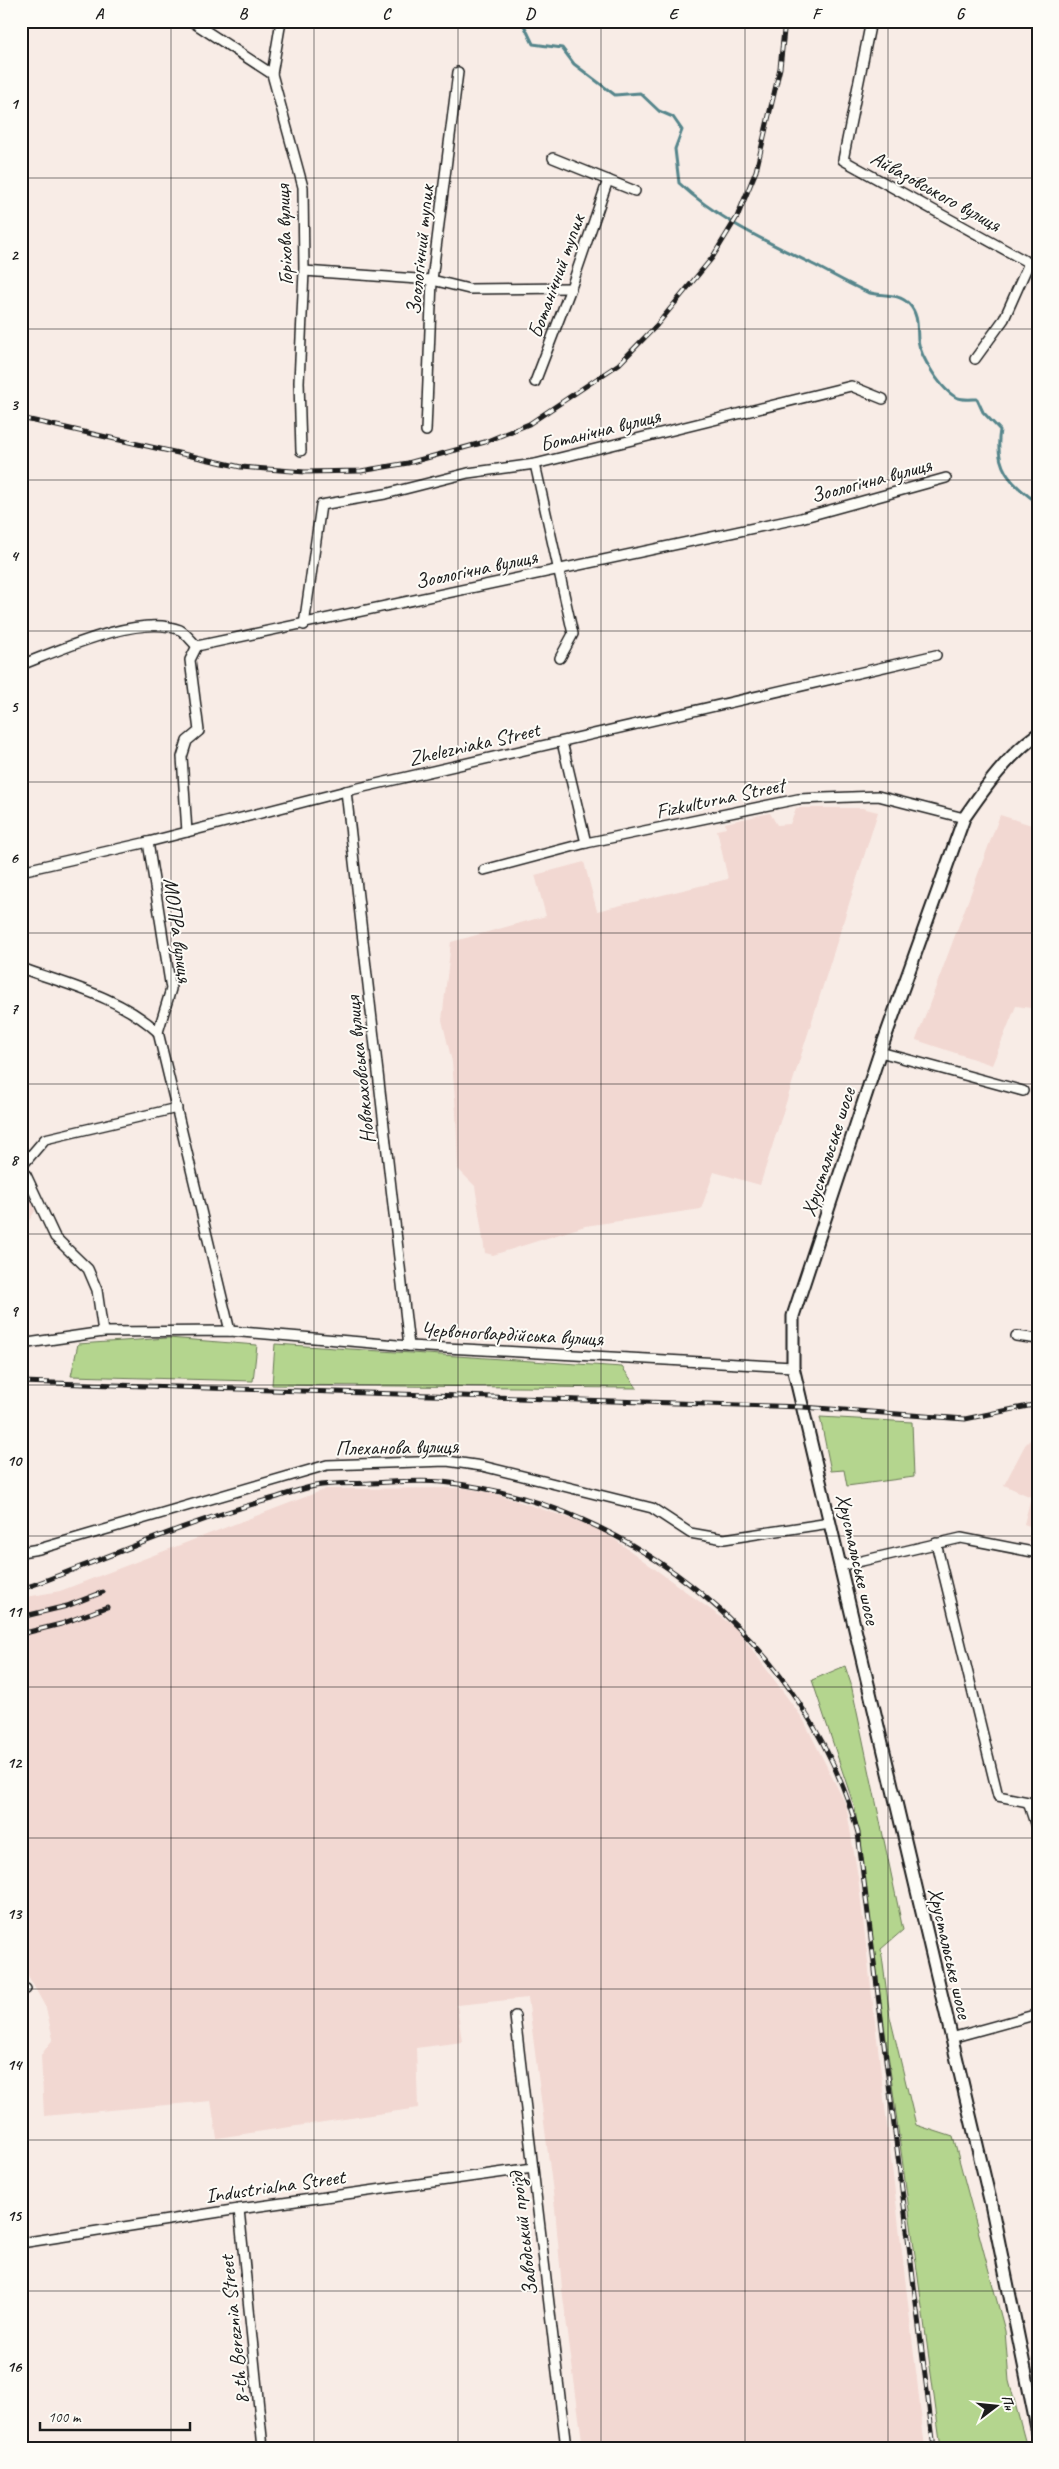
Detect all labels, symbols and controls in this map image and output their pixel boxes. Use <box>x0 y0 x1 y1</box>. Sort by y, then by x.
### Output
text: A <box>95 4 105 24</box>
text: B <box>239 4 249 24</box>
text: C <box>382 4 392 24</box>
text: D <box>525 4 536 24</box>
text: E <box>669 4 680 24</box>
text: F <box>812 4 823 24</box>
text: G <box>956 4 966 24</box>
text: 1 <box>10 94 19 114</box>
street label: Айвазовського вулиця <box>866 145 1007 238</box>
street label: Зоологічний тупик <box>400 182 440 316</box>
street label: Горіхова вулиця <box>269 183 299 286</box>
street label: Ботанічний тупик <box>522 209 591 342</box>
text: 2 <box>10 245 19 265</box>
text: 3 <box>10 395 19 415</box>
street label: Ботанічна вулиця <box>537 402 664 458</box>
street label: Зоологічна вулиця <box>808 451 936 509</box>
street label: Зоологічна вулиця <box>413 543 541 595</box>
text: 4 <box>10 546 19 566</box>
text: 5 <box>11 697 20 717</box>
street label: Zhelezniaka Street <box>406 716 544 772</box>
street label: Fizkulturna Street <box>653 771 790 824</box>
text: 6 <box>10 848 19 868</box>
street label: МОПРа вулиця <box>158 876 198 985</box>
street label: Новокаховська вулиця <box>339 993 381 1145</box>
text: 7 <box>10 999 19 1019</box>
street label: Хрустальське шосе <box>795 1083 861 1220</box>
text: 8 <box>10 1150 19 1170</box>
text: 9 <box>10 1301 19 1321</box>
street label: Червоногвардійська вулиця <box>420 1316 605 1352</box>
street label: Плеханова вулиця <box>335 1433 460 1461</box>
text: 10 <box>7 1451 23 1471</box>
street label: Хрустальське шосе <box>830 1491 886 1628</box>
text: 11 <box>7 1602 23 1622</box>
text: 12 <box>7 1753 23 1773</box>
street label: Хрустальське шосе <box>922 1885 978 2022</box>
text: 13 <box>7 1904 23 1924</box>
text: 14 <box>7 2055 23 2075</box>
street label: Industrialna Street <box>204 2163 348 2209</box>
street label: Заводський проїзд <box>502 2168 544 2297</box>
text: 15 <box>7 2206 23 2226</box>
street label: 8-th Bereznia Street <box>213 2252 255 2406</box>
text: 16 <box>7 2357 23 2377</box>
north arrow <box>972 2382 1022 2432</box>
text: Пн <box>998 2393 1018 2413</box>
scale bar <box>40 2399 190 2431</box>
text: 100 m <box>48 2408 82 2427</box>

